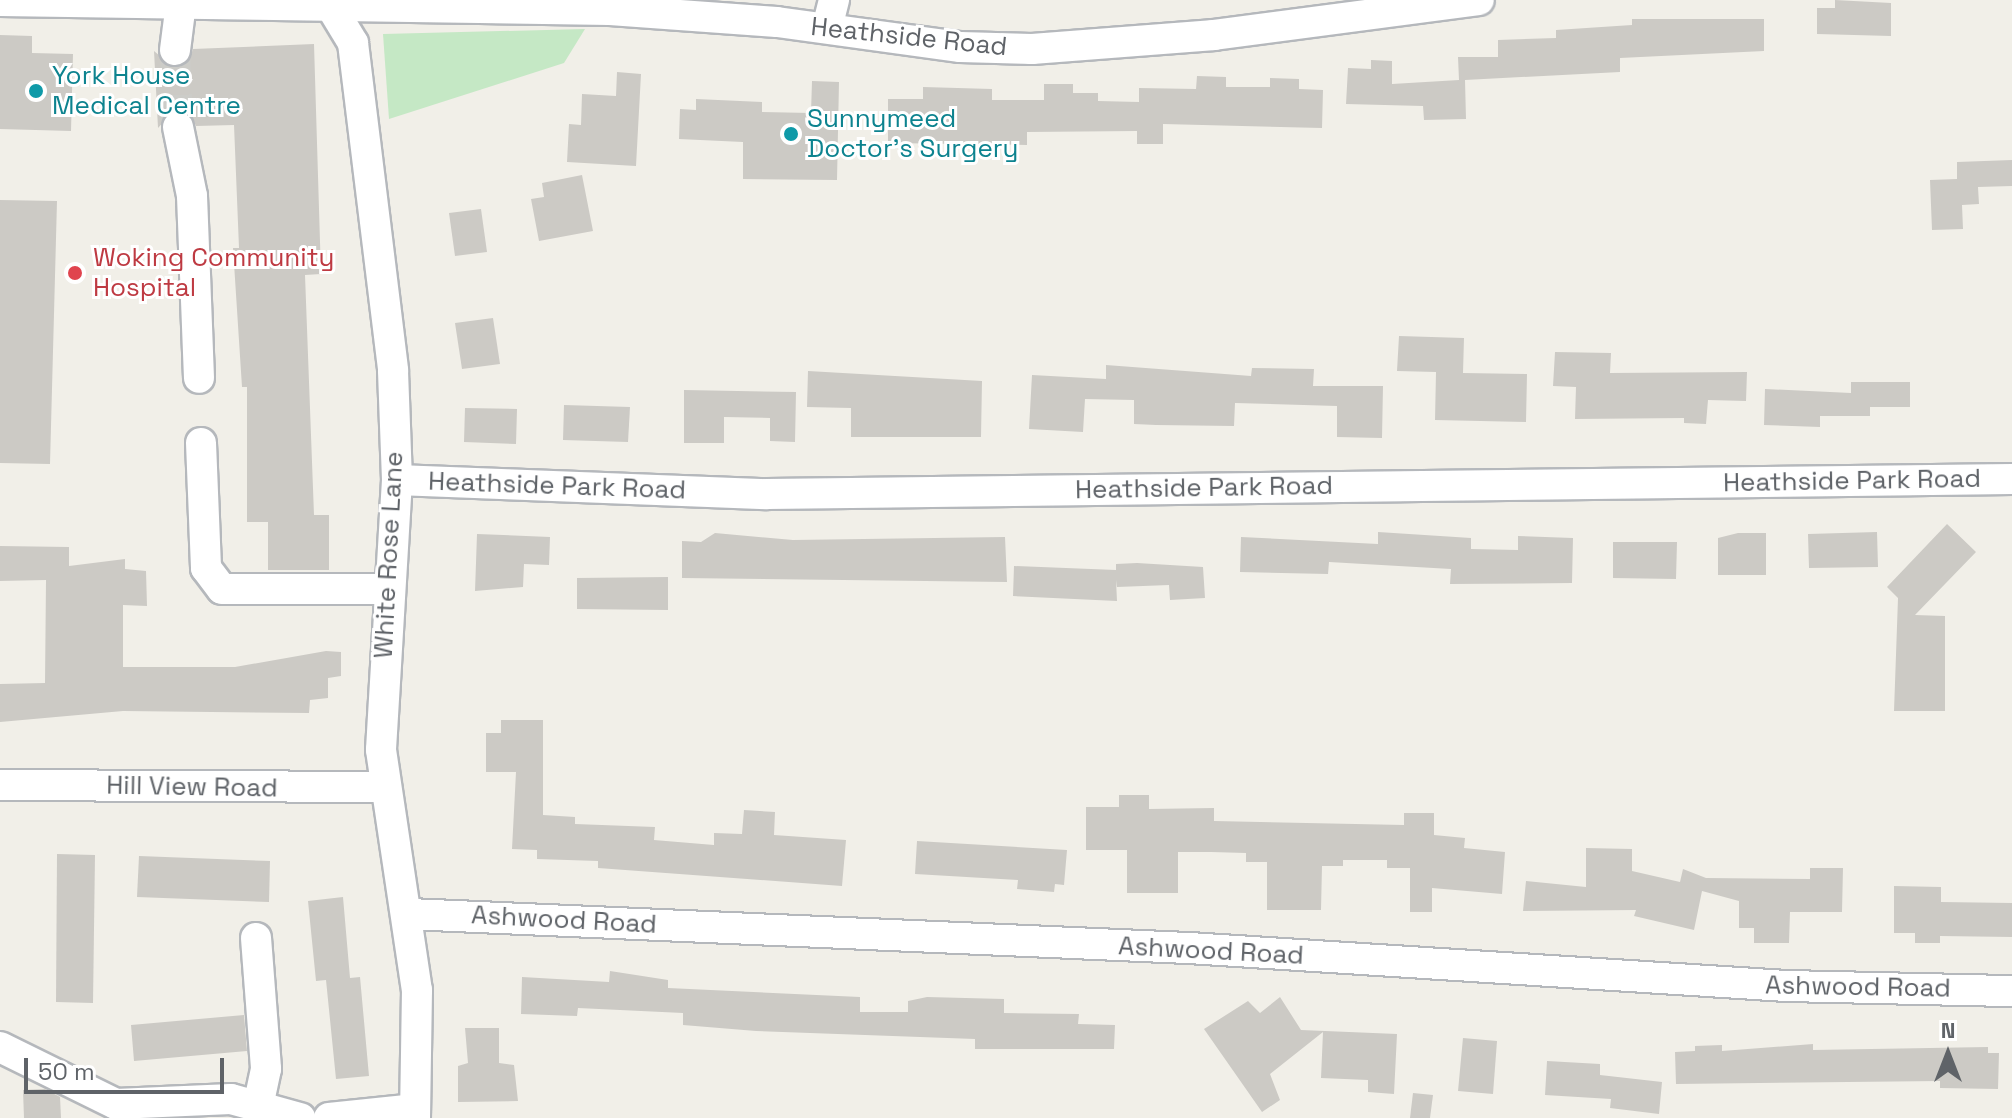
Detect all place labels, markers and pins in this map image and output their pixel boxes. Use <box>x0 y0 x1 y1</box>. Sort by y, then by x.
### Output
place label: York House Medical Centre <box>52 60 241 122</box>
marker: York House Medical Centre <box>27 82 45 100</box>
place label: Sunnymeed Doctor's Surgery <box>807 103 1019 164</box>
marker: Sunnymeed Doctor's Surgery <box>782 125 800 143</box>
place label: Woking Community Hospital <box>93 242 334 304</box>
marker: Woking Community Hospital <box>64 262 86 284</box>

